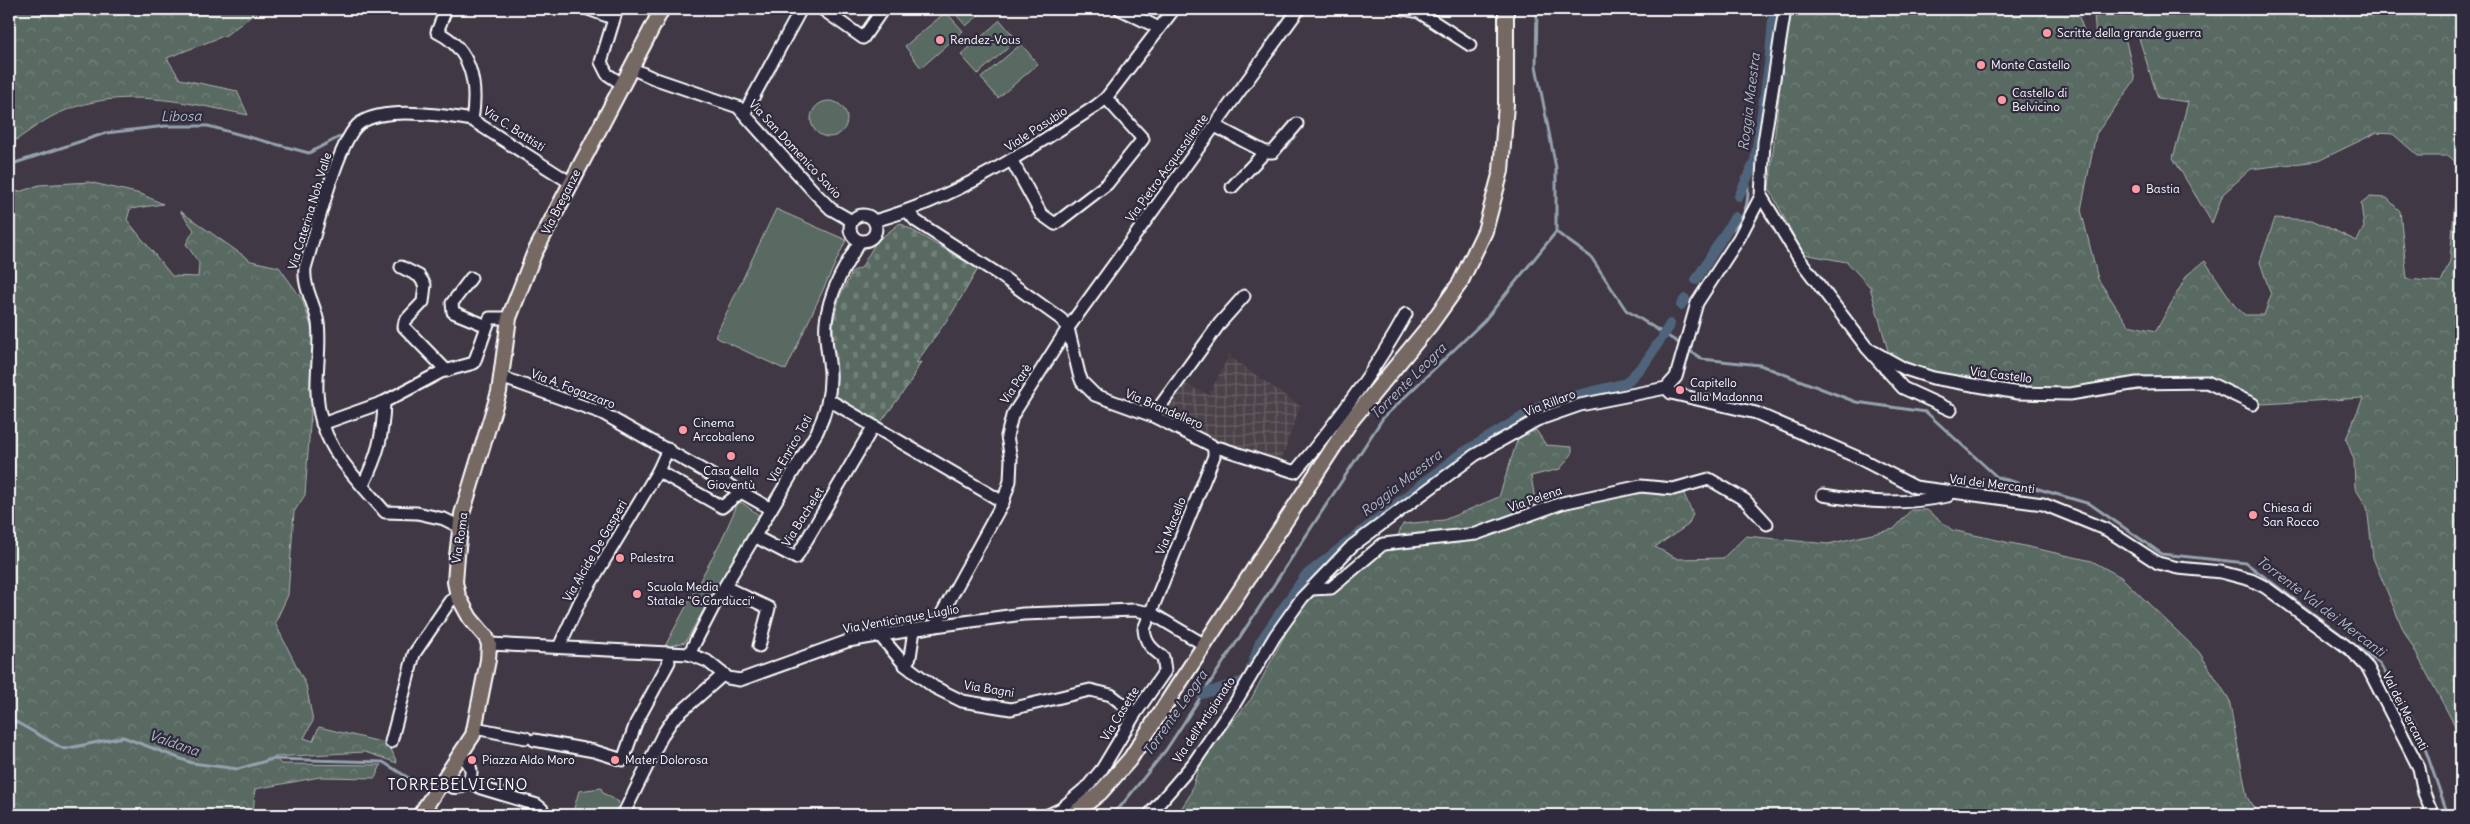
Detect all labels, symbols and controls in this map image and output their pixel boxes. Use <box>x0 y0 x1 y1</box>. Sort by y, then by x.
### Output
place label: Scritte della grande guerra <box>2057 25 2202 40</box>
marker: Scritte della grande guerra <box>2041 27 2053 39</box>
place label: Rendez-Vous <box>950 32 1021 47</box>
marker: Rendez-Vous <box>934 34 946 46</box>
water label: Roggia Maestra <box>1734 51 1764 152</box>
place label: Monte Castello <box>1991 57 2070 72</box>
marker: Monte Castello <box>1975 59 1987 71</box>
place label: Castello di Belvicino <box>2012 85 2067 114</box>
marker: Castello di Belvicino <box>1996 94 2008 106</box>
street label: Via San Domenico Savio <box>746 96 845 201</box>
street label: Via C. Battisti <box>480 103 548 154</box>
street label: Viale Pasubio <box>1002 103 1070 154</box>
water label: Libosa <box>160 107 203 125</box>
street label: Via Pietro Acquasaliente <box>1122 111 1211 225</box>
street label: Via Caterina Nob. Valle <box>285 150 334 271</box>
street label: Via Breganze <box>538 167 583 237</box>
place label: Bastia <box>2146 181 2180 196</box>
marker: Bastia <box>2130 183 2142 195</box>
water label: Torrente Leogra <box>1366 338 1451 423</box>
street label: Via Parè <box>997 361 1034 406</box>
street label: Via Castello <box>1969 363 2033 386</box>
street label: Via A. Fogazzaro <box>529 366 618 412</box>
place label: Capitello alla Madonna <box>1690 375 1763 404</box>
marker: Capitello alla Madonna <box>1674 384 1686 396</box>
street label: Via Brandellero <box>1123 385 1206 432</box>
street label: Via Rillaro <box>1522 386 1578 419</box>
street label: Via Enrico Toti <box>764 412 815 485</box>
place label: Cinema Arcobaleno <box>693 415 755 444</box>
marker: Cinema Arcobaleno <box>677 424 689 436</box>
water label: Roggia Maestra <box>1357 445 1446 520</box>
marker: Casa della Gioventù <box>725 450 737 462</box>
place label: Casa della Gioventù <box>703 463 759 492</box>
street label: Val dei Mercanti <box>1949 471 2036 496</box>
street label: Via Pelena <box>1506 482 1564 515</box>
street label: Via Bachelet <box>778 484 827 549</box>
street label: Via Macello <box>1152 495 1189 557</box>
street label: Via Alcide De Gasperi <box>559 497 630 604</box>
place label: Chiesa di San Rocco <box>2263 500 2320 529</box>
marker: Chiesa di San Rocco <box>2247 509 2259 521</box>
street label: Via Roma <box>448 511 471 565</box>
place label: Palestra <box>630 550 674 565</box>
marker: Palestra <box>614 552 626 564</box>
water label: Torrente Val dei Mercanti <box>2253 552 2390 661</box>
place label: Scuola Media Statale "G.Carducci" <box>647 579 755 608</box>
marker: Scuola Media Statale "G.Carducci" <box>631 588 643 600</box>
street label: Via Venticinque Luglio <box>842 601 960 636</box>
water label: Torrente Leogra <box>1139 666 1212 759</box>
street label: Val dei Mercanti <box>2379 669 2432 752</box>
street label: Via dell'Artigianato <box>1169 674 1238 766</box>
street label: Via Bagni <box>963 677 1015 700</box>
street label: Via Casette <box>1097 684 1142 744</box>
water label: Valdana <box>147 726 202 760</box>
place label: Piazza Aldo Moro <box>482 752 575 767</box>
place label: Mater Dolorosa <box>625 752 708 767</box>
marker: Piazza Aldo Moro <box>466 754 478 766</box>
marker: Mater Dolorosa <box>609 754 621 766</box>
district label: TORREBELVICINO <box>388 775 528 794</box>

